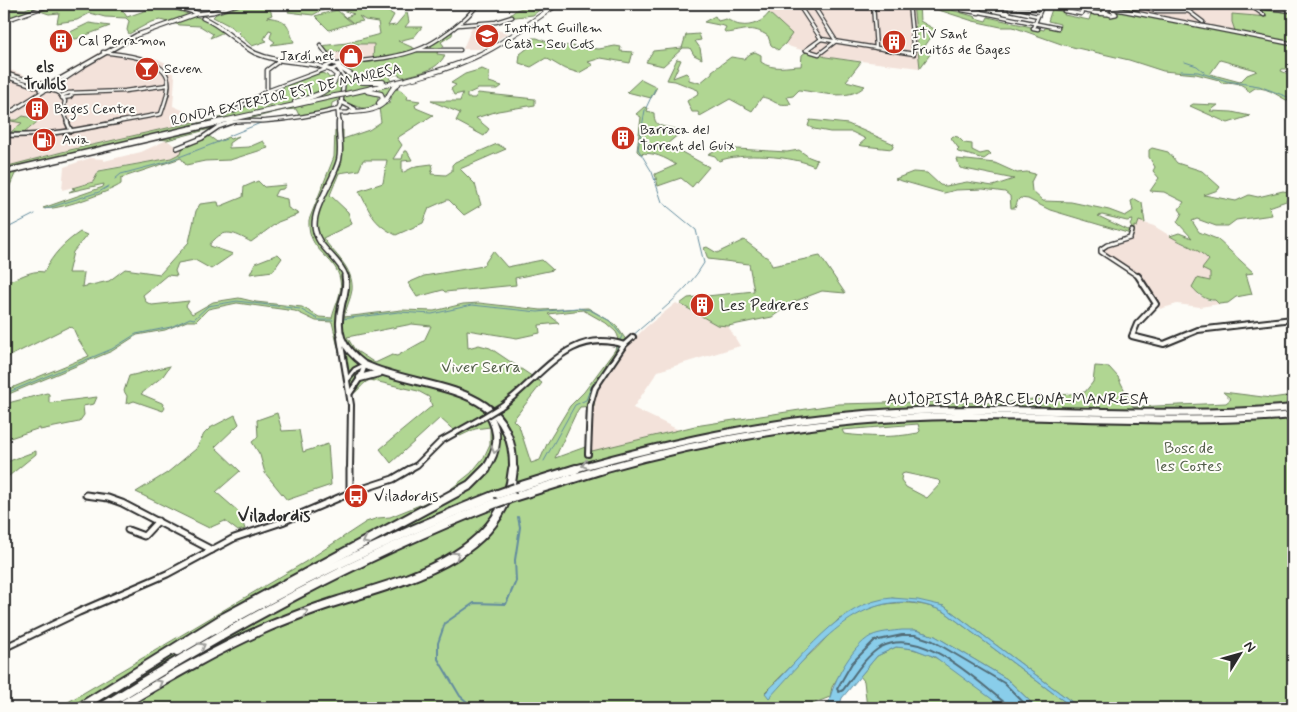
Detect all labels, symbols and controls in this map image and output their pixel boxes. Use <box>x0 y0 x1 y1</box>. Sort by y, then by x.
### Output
place label: Institut Guillem Catà - Seu Cots <box>504 19 602 53</box>
school or university icon: Institut Guillem Catà - Seu Cots <box>474 23 500 49</box>
place label: ITV Sant Fruitós de Bages <box>912 25 1011 59</box>
building icon: Cal Perramon <box>48 28 74 54</box>
building icon: ITV Sant Fruitós de Bages <box>881 29 907 55</box>
place label: Cal Perramon <box>78 32 166 50</box>
shop icon: Jardí net <box>338 43 364 69</box>
place label: Jardí net <box>279 47 334 65</box>
bar icon: Seven <box>134 56 160 82</box>
district label: els Trullols <box>24 58 66 95</box>
place label: Seven <box>164 60 203 78</box>
street label: RONDA EXTERIOR EST DE MANRESA <box>169 60 403 130</box>
building icon: Bages Centre <box>24 96 50 122</box>
place label: Bages Centre <box>54 100 136 120</box>
place label: Barraca del Torrent del Guix <box>640 121 735 155</box>
building icon: Barraca del Torrent del Guix <box>610 125 636 151</box>
fuel station icon: Avia <box>31 127 57 153</box>
place label: Avia <box>62 131 89 149</box>
building icon: Les Pedreres <box>689 292 715 318</box>
place label: Les Pedreres <box>720 295 809 316</box>
park label: Viver Serra <box>441 357 521 378</box>
street label: AUTOPISTA BARCELONA-MANRESA <box>887 389 1149 410</box>
park label: Bosc de les Costes <box>1156 438 1222 477</box>
one-way arrow <box>491 445 501 453</box>
one-way arrow <box>582 460 590 470</box>
bus stop icon: Viladordis <box>343 483 369 509</box>
place label: Viladordis <box>374 486 439 507</box>
district label: Viladordis <box>238 504 310 528</box>
one-way arrow <box>362 535 371 545</box>
one-way arrow <box>451 552 460 561</box>
one-way arrow <box>300 608 309 618</box>
north arrow <box>1214 630 1264 680</box>
text: N <box>1240 638 1260 656</box>
one-way arrow <box>197 642 206 652</box>
one-way arrow <box>154 680 163 690</box>

